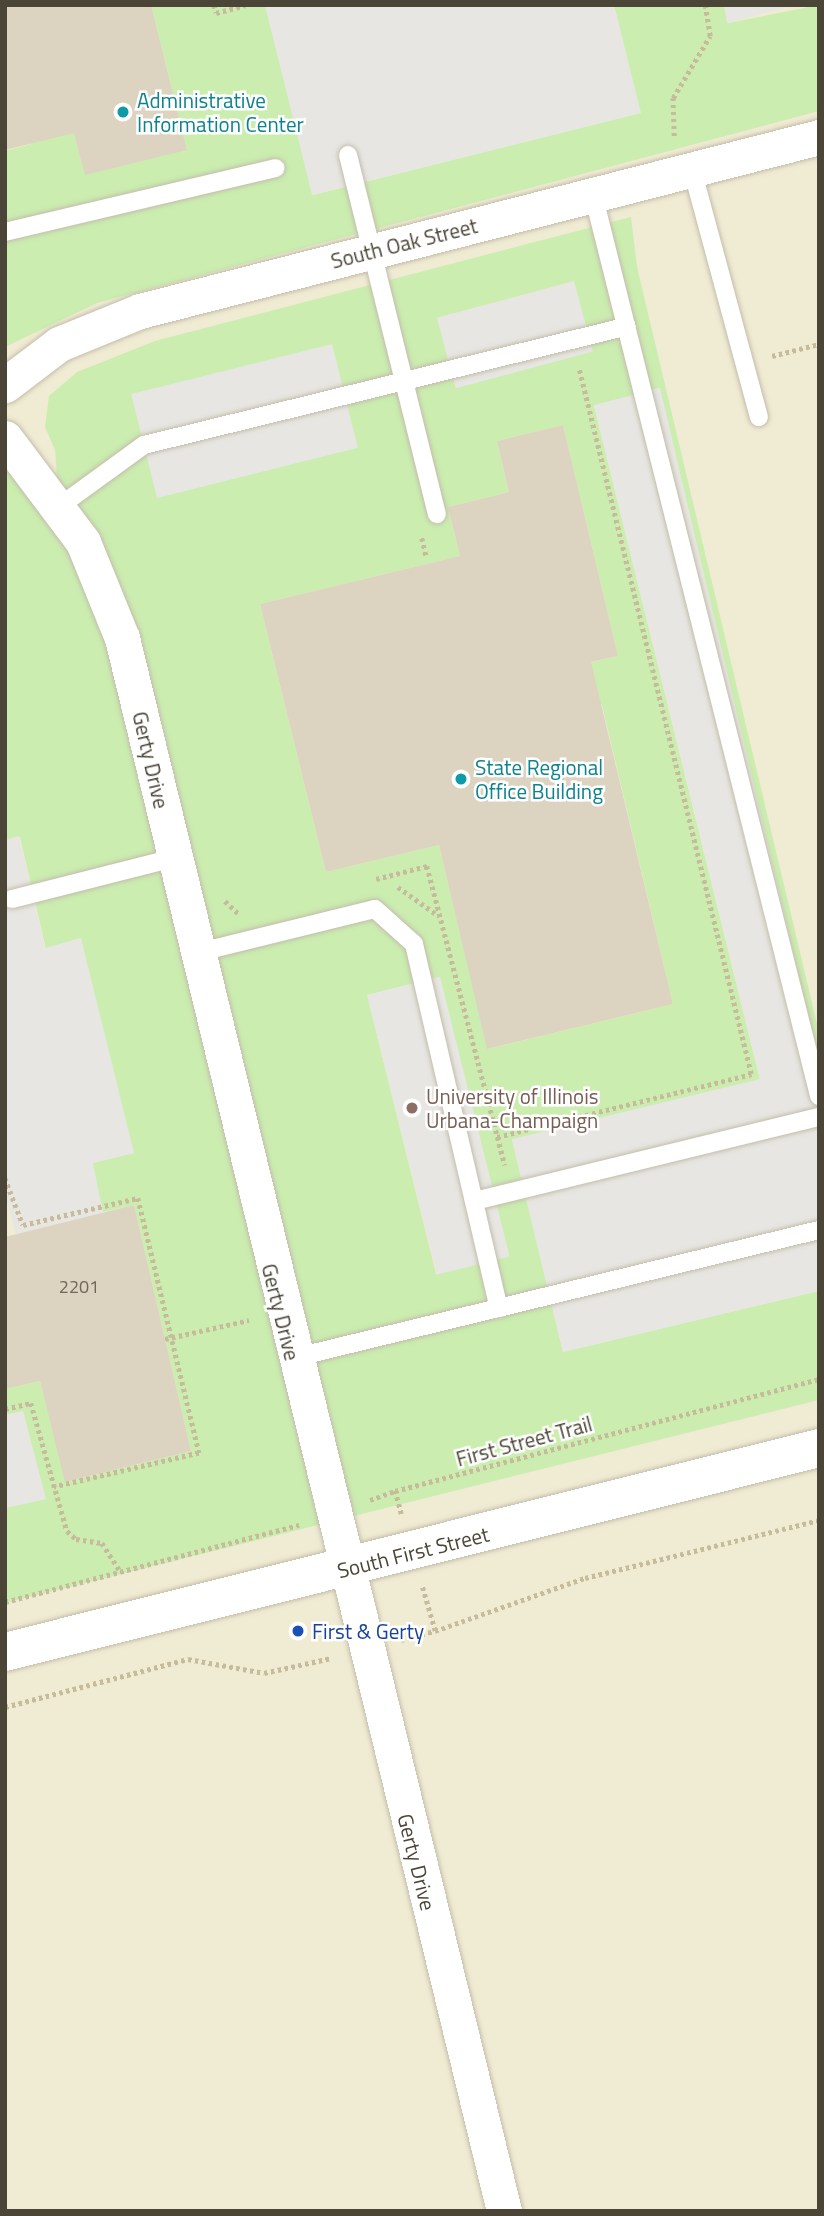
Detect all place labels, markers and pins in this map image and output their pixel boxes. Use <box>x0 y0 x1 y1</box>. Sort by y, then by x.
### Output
place label: Administrative Information Center <box>137 87 304 137</box>
marker: Administrative Information Center <box>115 104 131 120</box>
place label: State Regional Office Building <box>475 754 603 804</box>
marker: State Regional Office Building <box>453 771 469 787</box>
place label: University of Illinois Urbana-Champaign <box>426 1083 599 1133</box>
marker: University of Illinois Urbana-Champaign <box>404 1100 420 1116</box>
place label: First & Gerty <box>312 1618 424 1644</box>
marker: First & Gerty <box>290 1623 306 1639</box>

